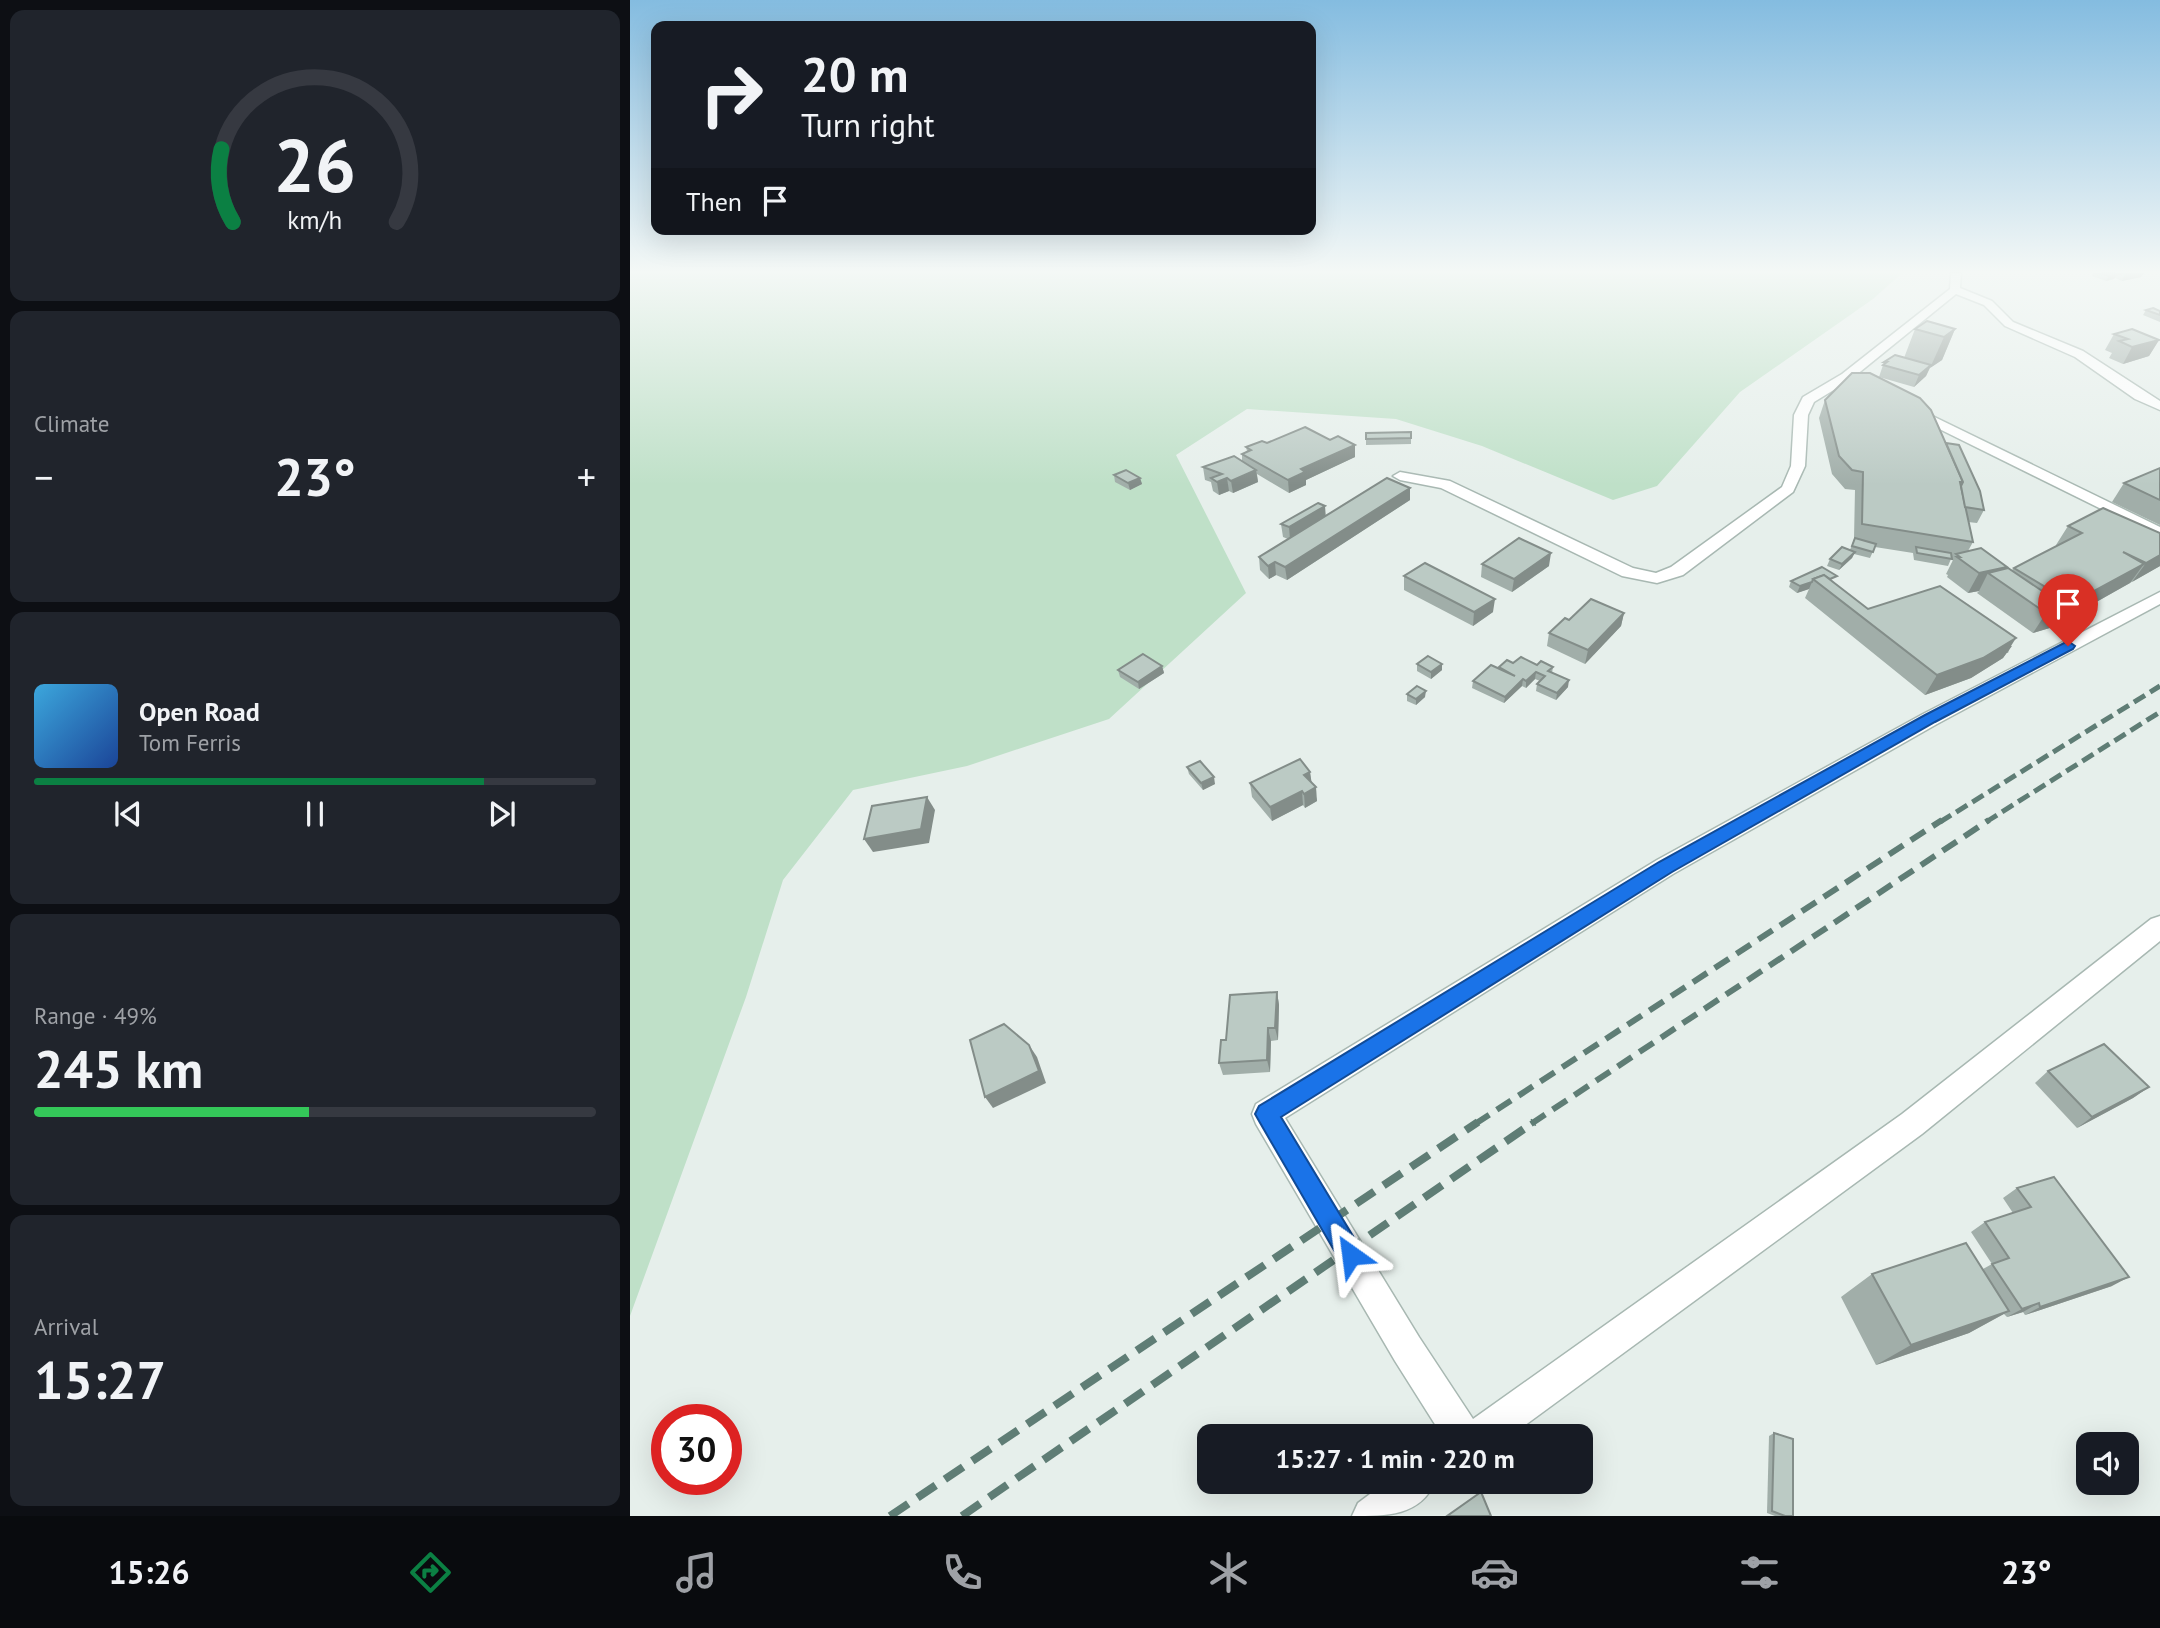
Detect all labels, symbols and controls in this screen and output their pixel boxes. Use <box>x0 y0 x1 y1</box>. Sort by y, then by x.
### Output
text: 20 m <box>801 42 908 106</box>
icon: right <box>686 49 777 140</box>
text: Turn right <box>801 104 935 146</box>
text: 26 <box>274 118 356 212</box>
icon: arrive <box>756 182 794 220</box>
text: Then <box>686 185 742 218</box>
text: km/h <box>288 203 342 235</box>
text: Climate <box>34 409 109 438</box>
text: 23° <box>274 443 356 510</box>
text: − <box>34 452 53 501</box>
text: + <box>577 452 596 501</box>
pin <box>2038 574 2098 646</box>
icon: arrive <box>2049 585 2087 623</box>
text: Open Road <box>139 695 260 728</box>
text: Tom Ferris <box>139 728 241 757</box>
icon: previous <box>109 795 147 833</box>
icon: pause <box>296 795 334 833</box>
icon: next <box>483 795 521 833</box>
text: Range · 49% <box>34 1001 157 1030</box>
text: 245 km <box>34 1035 203 1102</box>
position arrow <box>1314 1218 1388 1292</box>
text: Arrival <box>34 1312 98 1341</box>
text: 15:27 <box>34 1346 166 1413</box>
speed limit sign: 30 <box>651 1404 742 1495</box>
map controls <box>2076 1432 2139 1495</box>
button: sound <box>2076 1432 2139 1495</box>
text: 15:27 · 1 min · 220 m <box>1275 1442 1515 1475</box>
icon: directions <box>406 1548 455 1597</box>
icon: music <box>672 1548 721 1597</box>
icon: phone <box>938 1548 987 1597</box>
icon: climate <box>1204 1548 1253 1597</box>
icon: car <box>1470 1548 1519 1597</box>
icon: filters <box>1735 1548 1784 1597</box>
text: 15:26 <box>108 1551 190 1593</box>
text: 23° <box>2001 1551 2052 1593</box>

